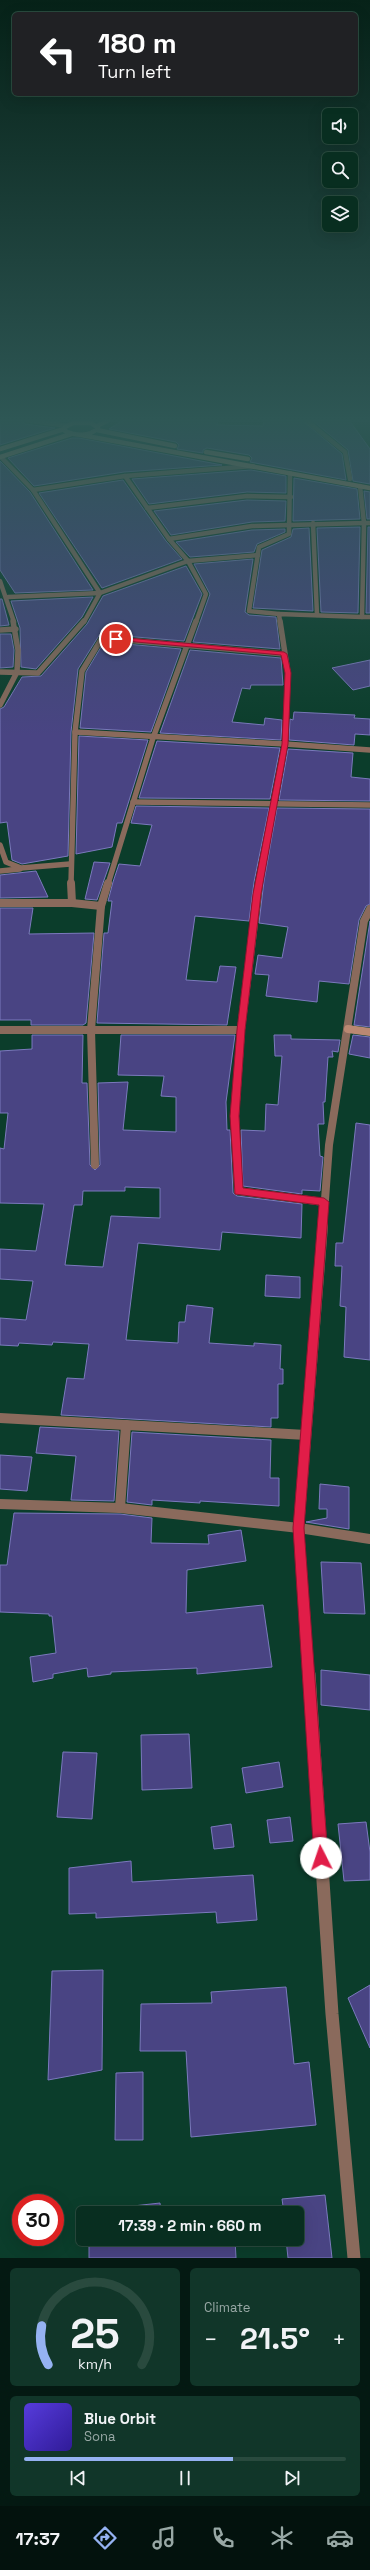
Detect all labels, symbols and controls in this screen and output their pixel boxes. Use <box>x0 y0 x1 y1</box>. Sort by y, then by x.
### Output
text: 180 m <box>98 25 177 61</box>
icon: left <box>32 28 84 80</box>
text: Turn left <box>98 60 171 83</box>
map controls <box>322 108 358 232</box>
button: sound <box>322 108 358 144</box>
button: search <box>322 152 358 188</box>
button: layers <box>322 196 358 232</box>
pin <box>99 622 133 656</box>
icon: arrive <box>105 628 127 650</box>
position arrow <box>300 1837 342 1879</box>
speed limit sign: 30 <box>12 2194 64 2246</box>
text: 17:39 · 2 min · 660 m <box>118 2216 262 2235</box>
text: Climate <box>204 2299 250 2316</box>
text: 25 <box>70 2307 120 2360</box>
text: 21.5° <box>240 2319 310 2358</box>
text: − <box>204 2325 218 2353</box>
text: + <box>332 2325 346 2353</box>
text: km/h <box>78 2355 112 2373</box>
text: Blue Orbit <box>84 2409 156 2428</box>
text: Sona <box>84 2428 115 2445</box>
icon: previous <box>67 2467 89 2489</box>
icon: pause <box>174 2467 196 2489</box>
icon: next <box>281 2467 303 2489</box>
icon: directions <box>91 2524 119 2552</box>
icon: music <box>150 2524 178 2552</box>
icon: phone <box>209 2524 237 2552</box>
icon: climate <box>268 2524 296 2552</box>
icon: car <box>326 2524 354 2552</box>
text: 17:37 <box>15 2527 60 2550</box>

